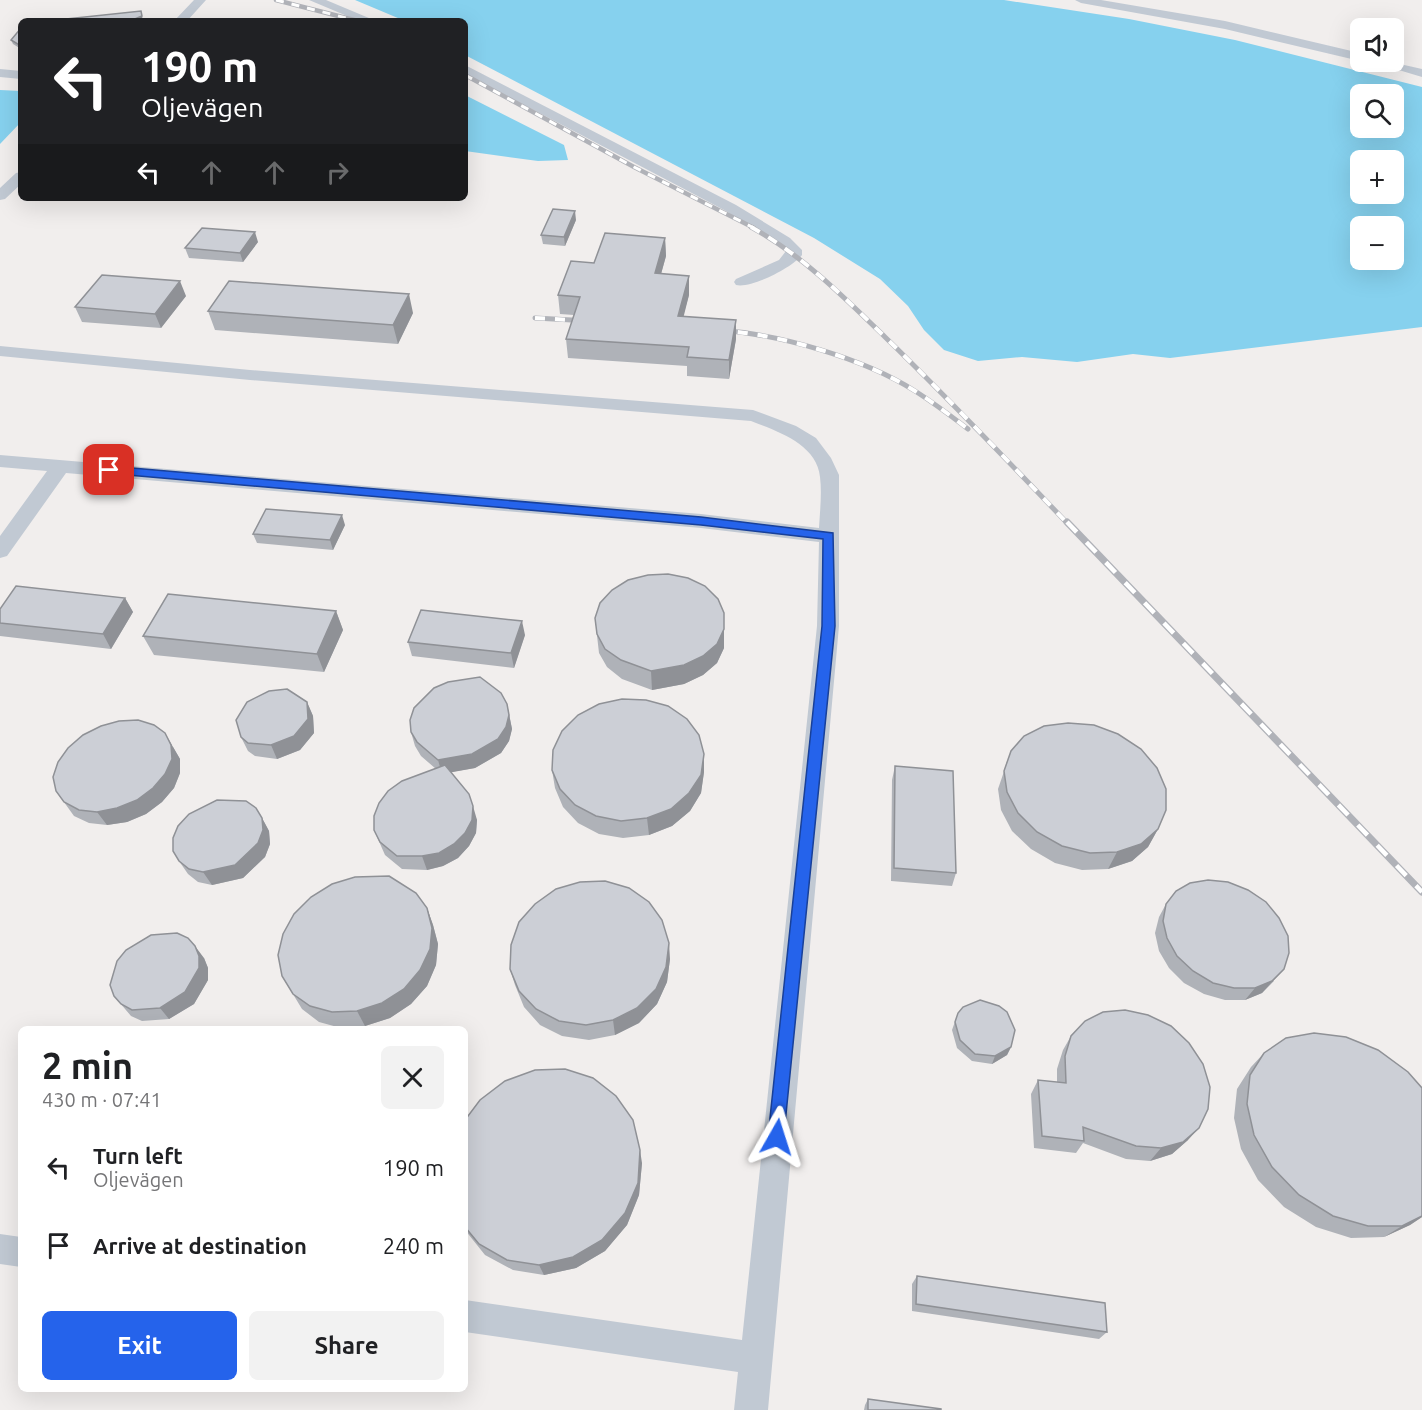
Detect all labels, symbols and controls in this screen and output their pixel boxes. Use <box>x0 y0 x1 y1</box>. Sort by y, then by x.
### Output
map controls <box>1350 18 1404 270</box>
button: sound <box>1350 18 1404 72</box>
icon: left <box>42 42 120 120</box>
text: 190 m <box>141 43 258 90</box>
button: search <box>1350 84 1404 138</box>
text: Oljevägen <box>141 92 263 122</box>
button: + <box>1350 150 1404 204</box>
icon: left <box>132 156 165 189</box>
icon: ahead <box>195 156 228 189</box>
icon: ahead <box>258 156 291 189</box>
icon: right <box>321 156 354 189</box>
button: − <box>1350 216 1404 270</box>
pin <box>83 444 134 495</box>
icon: arrive <box>92 453 125 486</box>
text: 2 min <box>42 1045 133 1086</box>
button: close <box>381 1046 444 1109</box>
text: 430 m · 07:41 <box>42 1088 162 1111</box>
position arrow <box>745 1105 809 1169</box>
text: Turn left <box>93 1143 183 1168</box>
icon: left <box>42 1151 75 1184</box>
text: 190 m <box>383 1155 444 1180</box>
text: Oljevägen <box>93 1168 184 1191</box>
icon: arrive <box>42 1229 75 1262</box>
text: Arrive at destination <box>93 1233 307 1258</box>
text: 240 m <box>383 1233 444 1258</box>
button: Exit <box>42 1311 237 1380</box>
button: Share <box>249 1311 444 1380</box>

